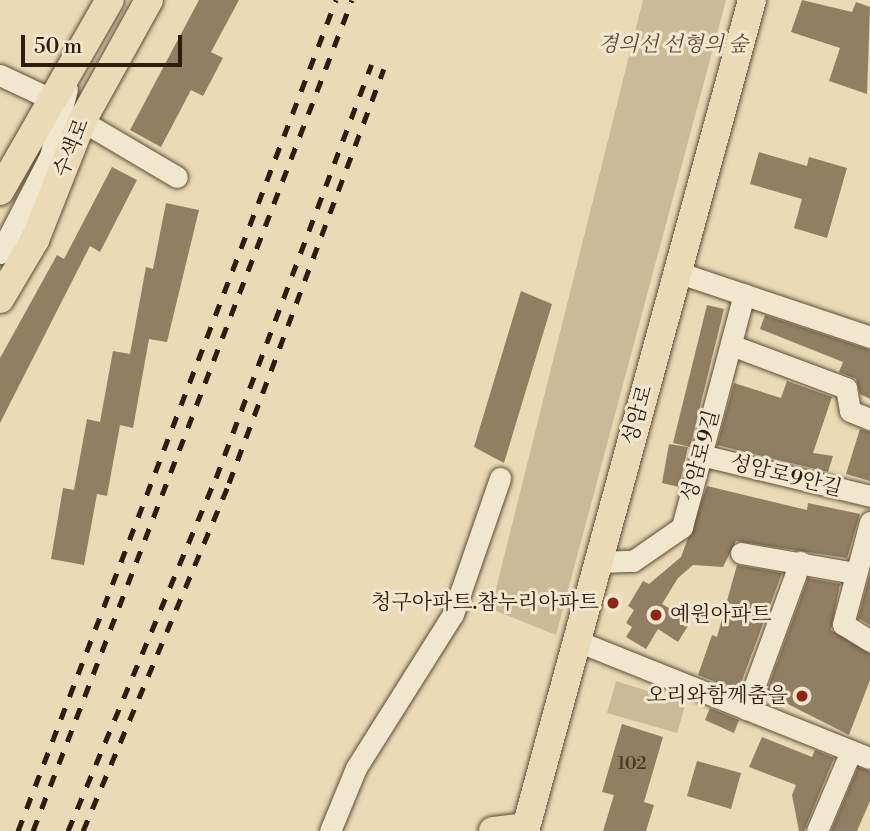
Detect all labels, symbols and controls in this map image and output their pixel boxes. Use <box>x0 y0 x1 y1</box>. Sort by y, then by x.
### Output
scale bar <box>24 21 186 65</box>
park label: 경의선 선형의 숲 <box>598 32 748 58</box>
text: 50 m <box>34 34 82 60</box>
street label: 수색로 <box>49 115 95 181</box>
street label: 성암로 <box>618 382 658 448</box>
street label: 성암로9길 <box>677 407 725 505</box>
street label: 성암로9안길 <box>728 450 844 502</box>
place label: 청구아파트.참누리아파트 <box>371 590 599 616</box>
marker: 청구아파트.참누리아파트 <box>605 595 621 611</box>
place label: 예원아파트 <box>670 602 771 628</box>
marker: 예원아파트 <box>648 607 664 623</box>
place label: 오리와함께춤을 <box>646 683 788 709</box>
marker: 오리와함께춤을 <box>794 688 810 704</box>
house number: 102 <box>617 753 647 775</box>

